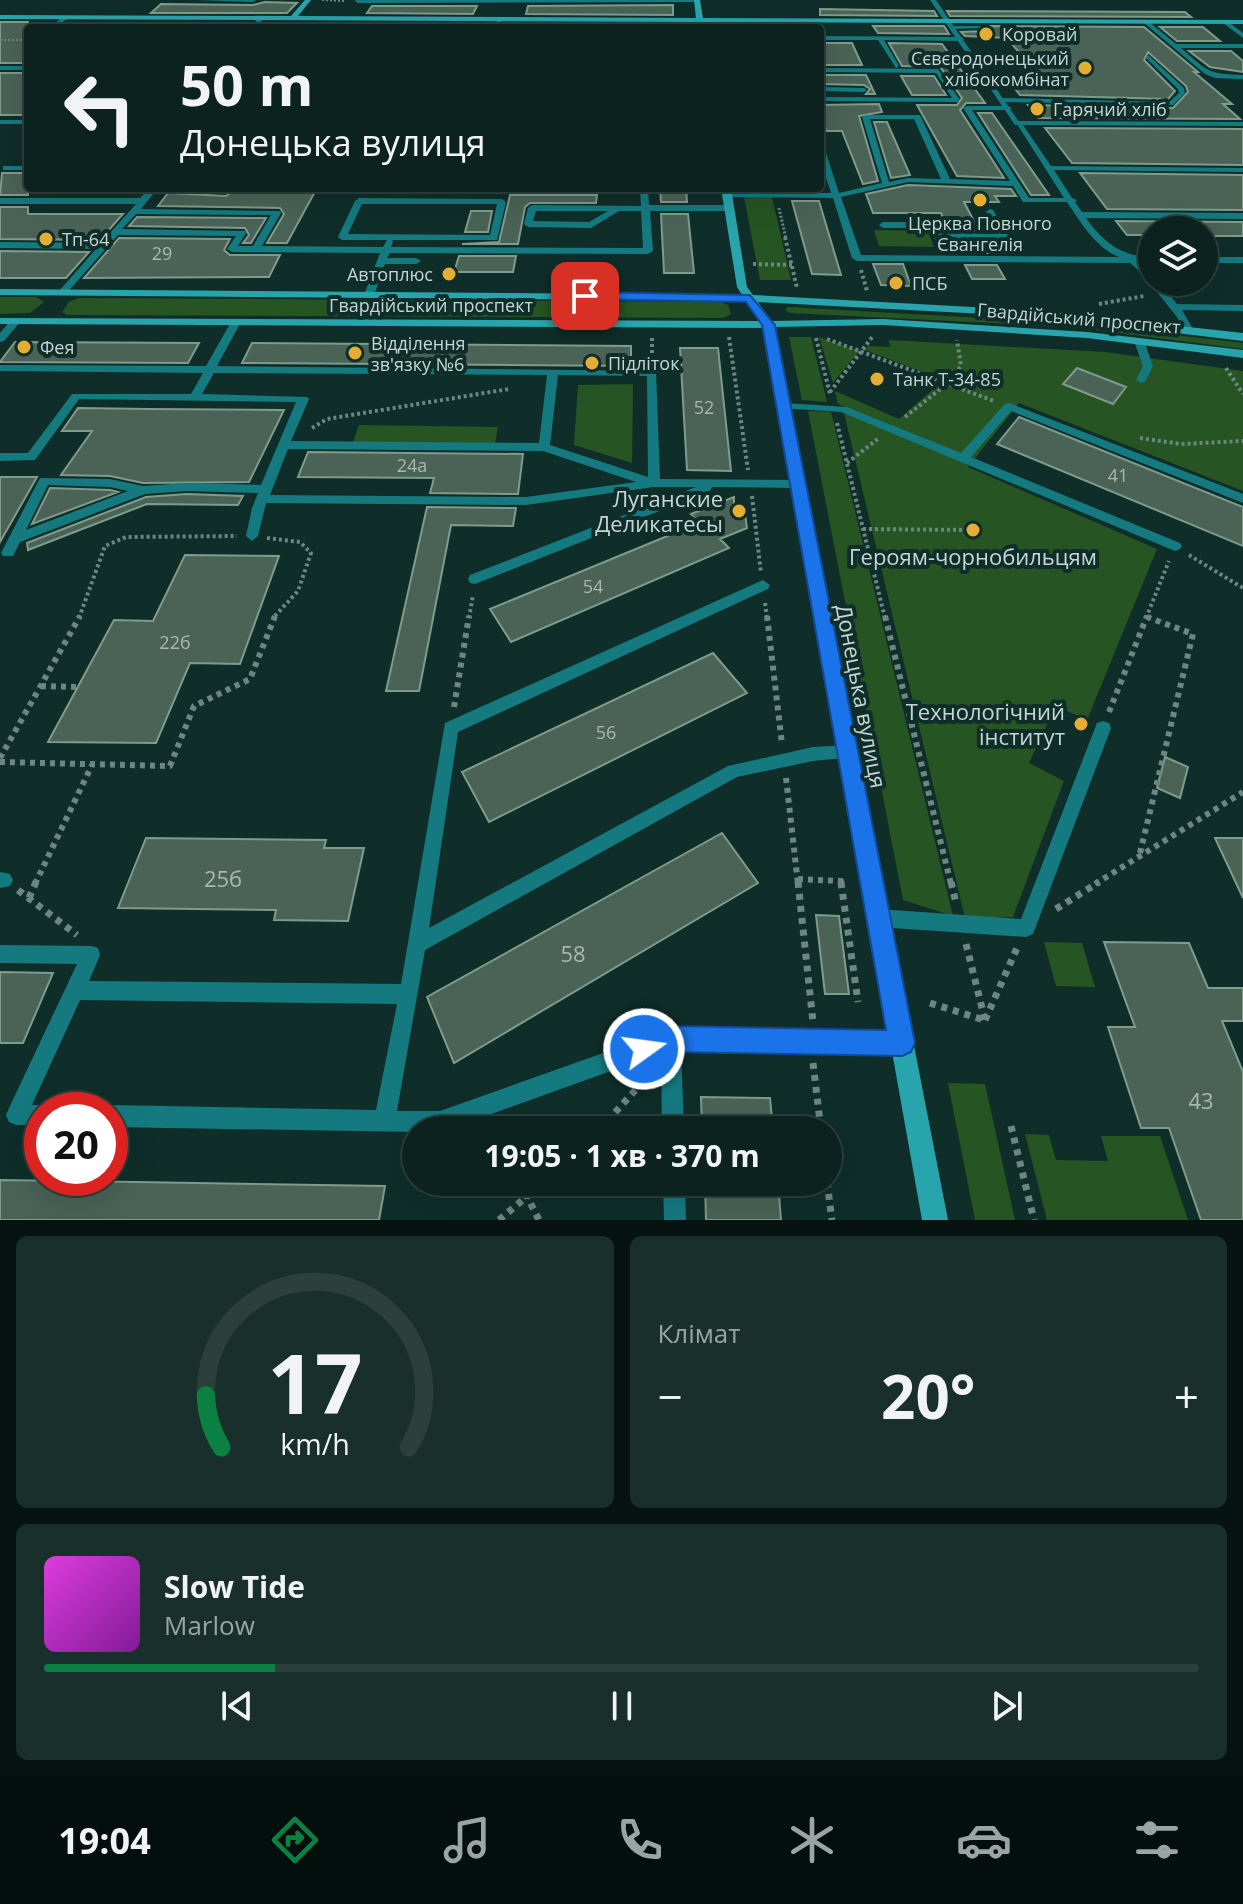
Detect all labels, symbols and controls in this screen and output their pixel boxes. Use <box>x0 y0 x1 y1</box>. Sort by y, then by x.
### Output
place label: Коровай <box>1002 22 1077 46</box>
marker: Коровай <box>977 25 995 43</box>
text: 50 m <box>180 46 314 122</box>
place label: Сєвєродонецький хлібокомбінат <box>911 46 1070 91</box>
icon: left <box>48 56 152 160</box>
marker: Сєвєродонецький хлібокомбінат <box>1076 59 1094 77</box>
place label: Гарячий хліб <box>1053 97 1167 121</box>
marker: Гарячий хліб <box>1028 100 1046 118</box>
text: Донецька вулиця <box>180 118 486 167</box>
marker: Церква Повного Євангелія <box>971 191 989 209</box>
place label: Церква Повного Євангелія <box>908 211 1052 256</box>
map controls <box>1138 216 1218 296</box>
button: layers <box>1138 216 1218 296</box>
place label: Тп-64 <box>62 227 109 251</box>
marker: Тп-64 <box>37 230 55 248</box>
house number: 29 <box>152 241 172 265</box>
place label: Автоплюс <box>347 262 433 286</box>
pin <box>551 262 619 330</box>
marker: Автоплюс <box>440 265 458 283</box>
place label: ПСБ <box>912 271 947 295</box>
icon: arrive <box>563 274 607 318</box>
marker: ПСБ <box>887 274 905 292</box>
street label: Гвардійський проспект <box>329 293 533 317</box>
street label: Гвардійський проспект <box>976 297 1182 339</box>
place label: Відділення зв'язку №6 <box>371 331 466 376</box>
place label: Фея <box>40 335 74 359</box>
marker: Фея <box>15 338 33 356</box>
marker: Відділення зв'язку №6 <box>346 344 364 362</box>
place label: Підліток <box>608 351 680 375</box>
marker: Підліток <box>583 354 601 372</box>
place label: Танк Т-34-85 <box>893 367 1001 391</box>
marker: Танк Т-34-85 <box>868 370 886 388</box>
house number: 52 <box>694 395 714 419</box>
house number: 24а <box>397 453 427 477</box>
house number: 41 <box>1108 463 1128 487</box>
place label: Луганские Деликатесы <box>595 483 723 538</box>
marker: Луганские Деликатесы <box>730 502 748 520</box>
marker: Героям-чорнобильцям <box>964 521 982 539</box>
place label: Героям-чорнобильцям <box>849 541 1097 571</box>
house number: 54 <box>583 574 603 598</box>
street label: Донецька вулиця <box>829 601 895 791</box>
house number: 22б <box>159 630 191 654</box>
place label: Технологічний інститут <box>906 696 1065 751</box>
marker: Технологічний інститут <box>1072 715 1090 733</box>
house number: 56 <box>596 720 616 744</box>
house number: 25б <box>204 863 242 893</box>
house number: 58 <box>560 938 586 968</box>
position arrow <box>602 1007 686 1091</box>
house number: 43 <box>1188 1085 1214 1115</box>
speed limit sign: 20 <box>24 1092 128 1196</box>
text: 19:05 · 1 хв · 370 m <box>484 1135 760 1176</box>
text: Клімат <box>658 1315 741 1351</box>
text: 17 <box>267 1325 362 1438</box>
text: 20° <box>881 1355 975 1437</box>
text: − <box>658 1366 683 1426</box>
text: + <box>1174 1366 1199 1426</box>
text: km/h <box>280 1424 349 1463</box>
text: Slow Tide <box>164 1566 305 1607</box>
text: Marlow <box>164 1607 255 1643</box>
icon: previous <box>215 1684 259 1728</box>
icon: pause <box>600 1684 644 1728</box>
icon: next <box>985 1684 1029 1728</box>
icon: directions <box>267 1812 323 1868</box>
icon: music <box>439 1812 495 1868</box>
icon: phone <box>612 1812 668 1868</box>
icon: climate <box>784 1812 840 1868</box>
icon: car <box>956 1812 1012 1868</box>
icon: filters <box>1129 1812 1185 1868</box>
text: 19:04 <box>58 1816 151 1865</box>

